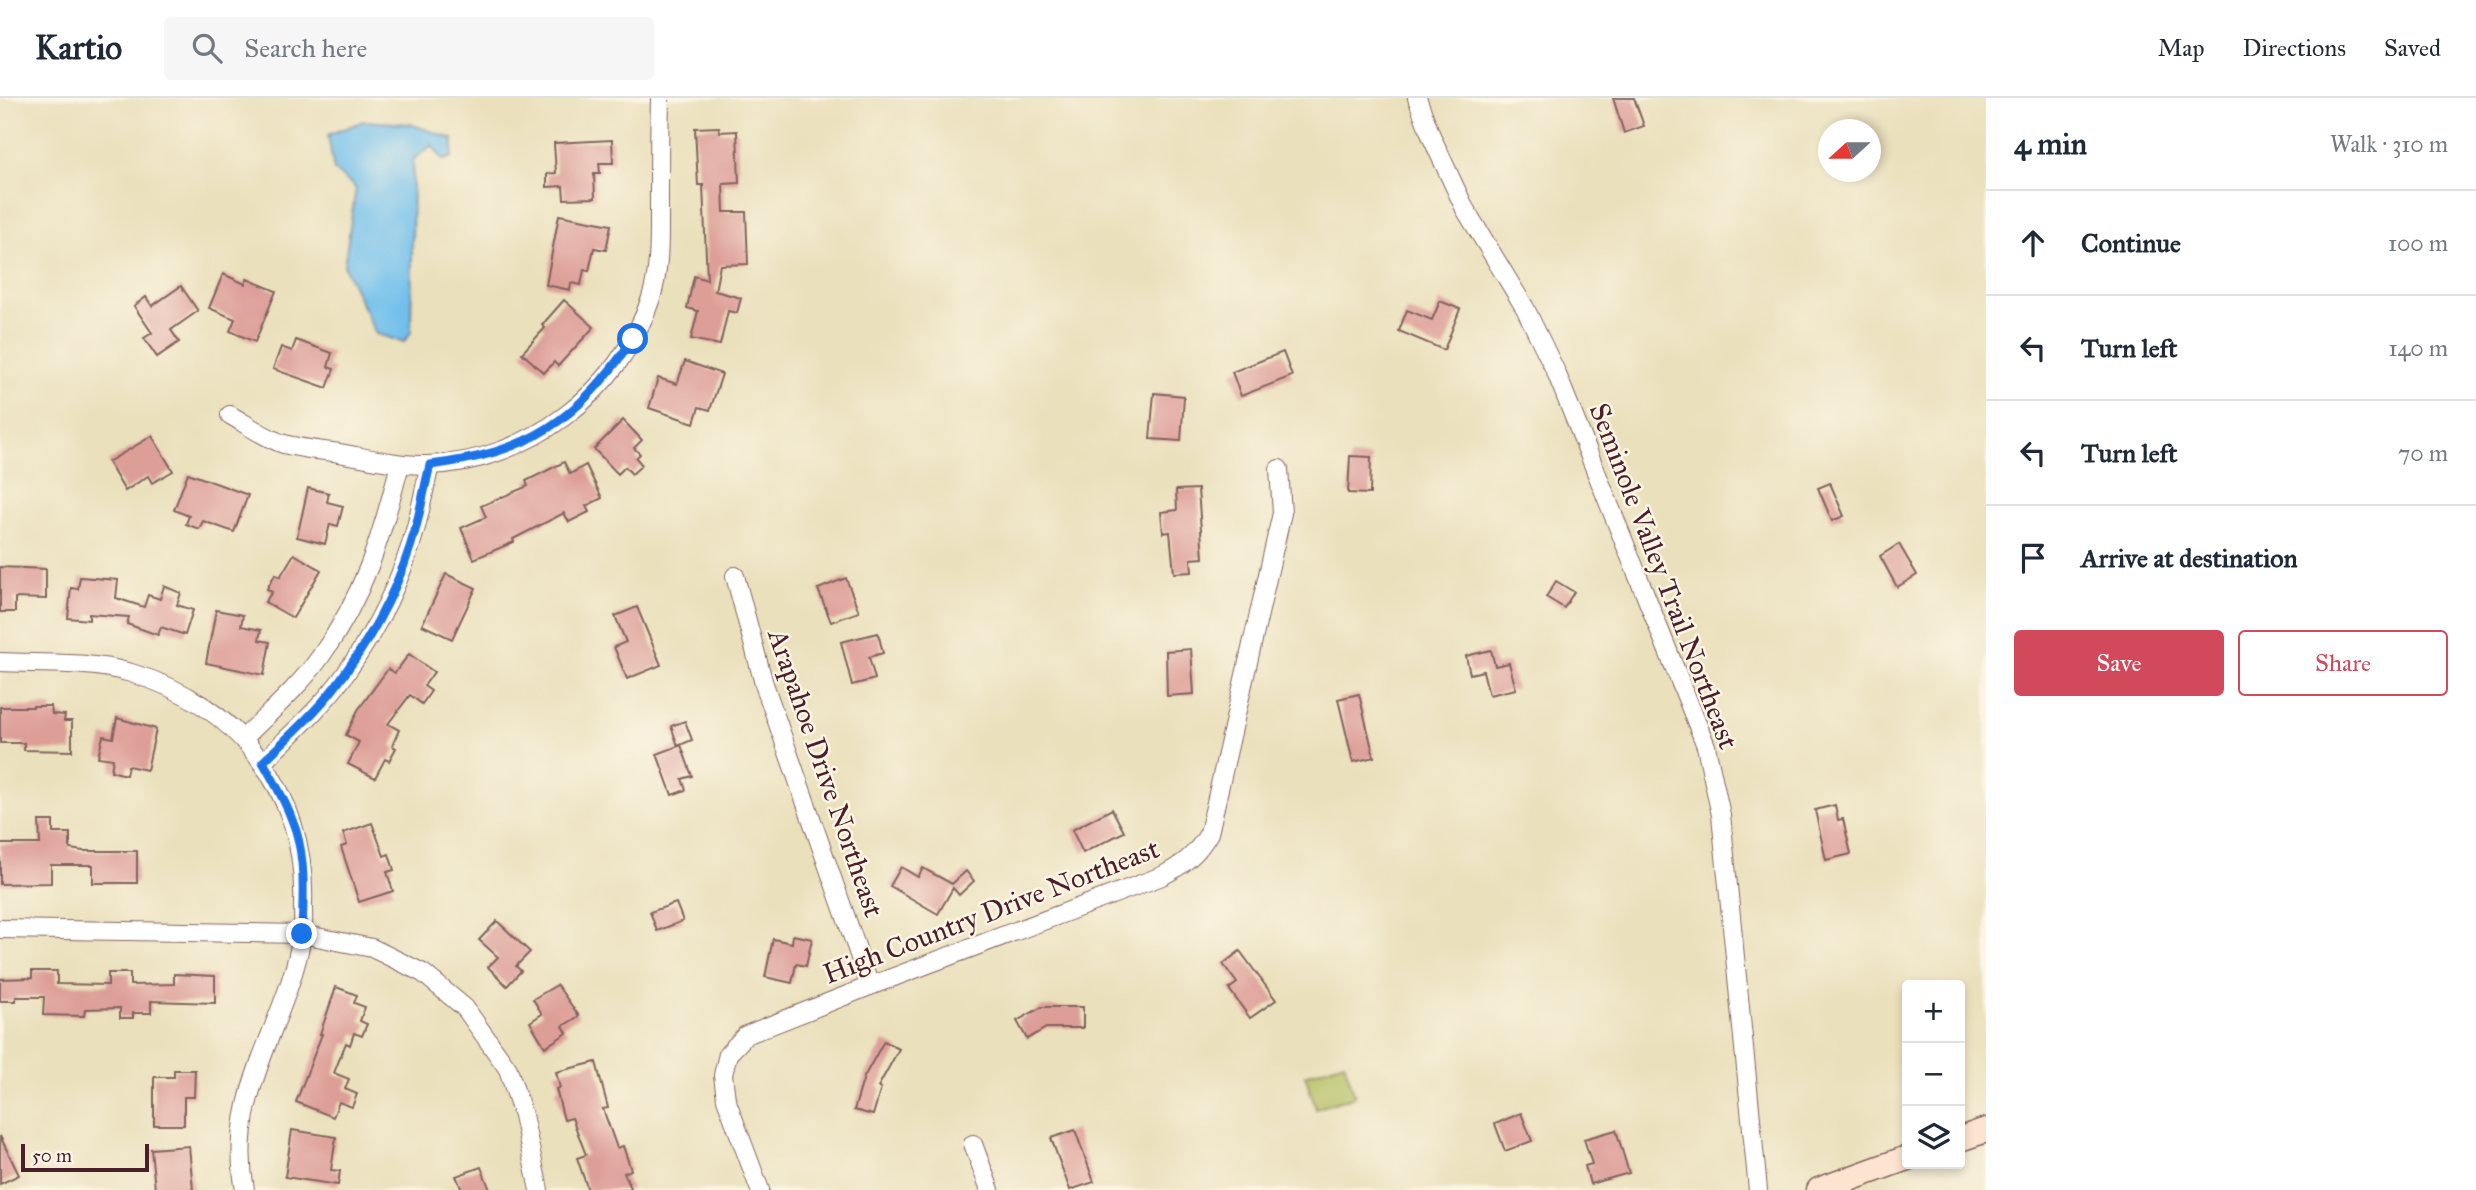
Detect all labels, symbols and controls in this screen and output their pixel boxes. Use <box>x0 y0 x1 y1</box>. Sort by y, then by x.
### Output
search box <box>164 17 654 80</box>
text: Kartio <box>35 28 122 68</box>
icon: search <box>188 29 226 67</box>
text: Search here <box>244 32 367 64</box>
text: Map <box>2158 33 2205 63</box>
text: Directions <box>2243 33 2346 63</box>
text: Saved <box>2384 33 2441 63</box>
north arrow <box>1818 119 1881 182</box>
text: 4 min <box>2014 126 2087 162</box>
text: Walk · 310 m <box>2330 130 2448 158</box>
icon: ahead <box>2014 224 2052 262</box>
text: Continue <box>2081 227 2181 259</box>
text: 100 m <box>2388 229 2448 257</box>
route start <box>617 323 648 354</box>
icon: left <box>2014 329 2052 367</box>
text: Turn left <box>2081 332 2177 364</box>
text: 140 m <box>2388 334 2448 362</box>
street label: Seminole Valley Trail Northeast <box>1582 398 1746 754</box>
icon: left <box>2014 434 2052 472</box>
text: Turn left <box>2081 437 2177 469</box>
text: 70 m <box>2398 439 2448 467</box>
icon: arrive <box>2014 539 2052 577</box>
text: Arrive at destination <box>2081 542 2298 574</box>
street label: Arapahoe Drive Northeast <box>760 623 892 922</box>
button: Save <box>2014 630 2224 696</box>
button: Share <box>2238 630 2448 696</box>
street label: High Country Drive Northeast <box>818 831 1164 991</box>
route end <box>286 918 317 949</box>
map controls <box>1902 980 1965 1169</box>
button: + <box>1902 980 1965 1043</box>
button: − <box>1902 1043 1965 1106</box>
button: layers <box>1902 1106 1965 1169</box>
scale bar <box>21 1141 149 1173</box>
text: 50 m <box>32 1144 72 1167</box>

